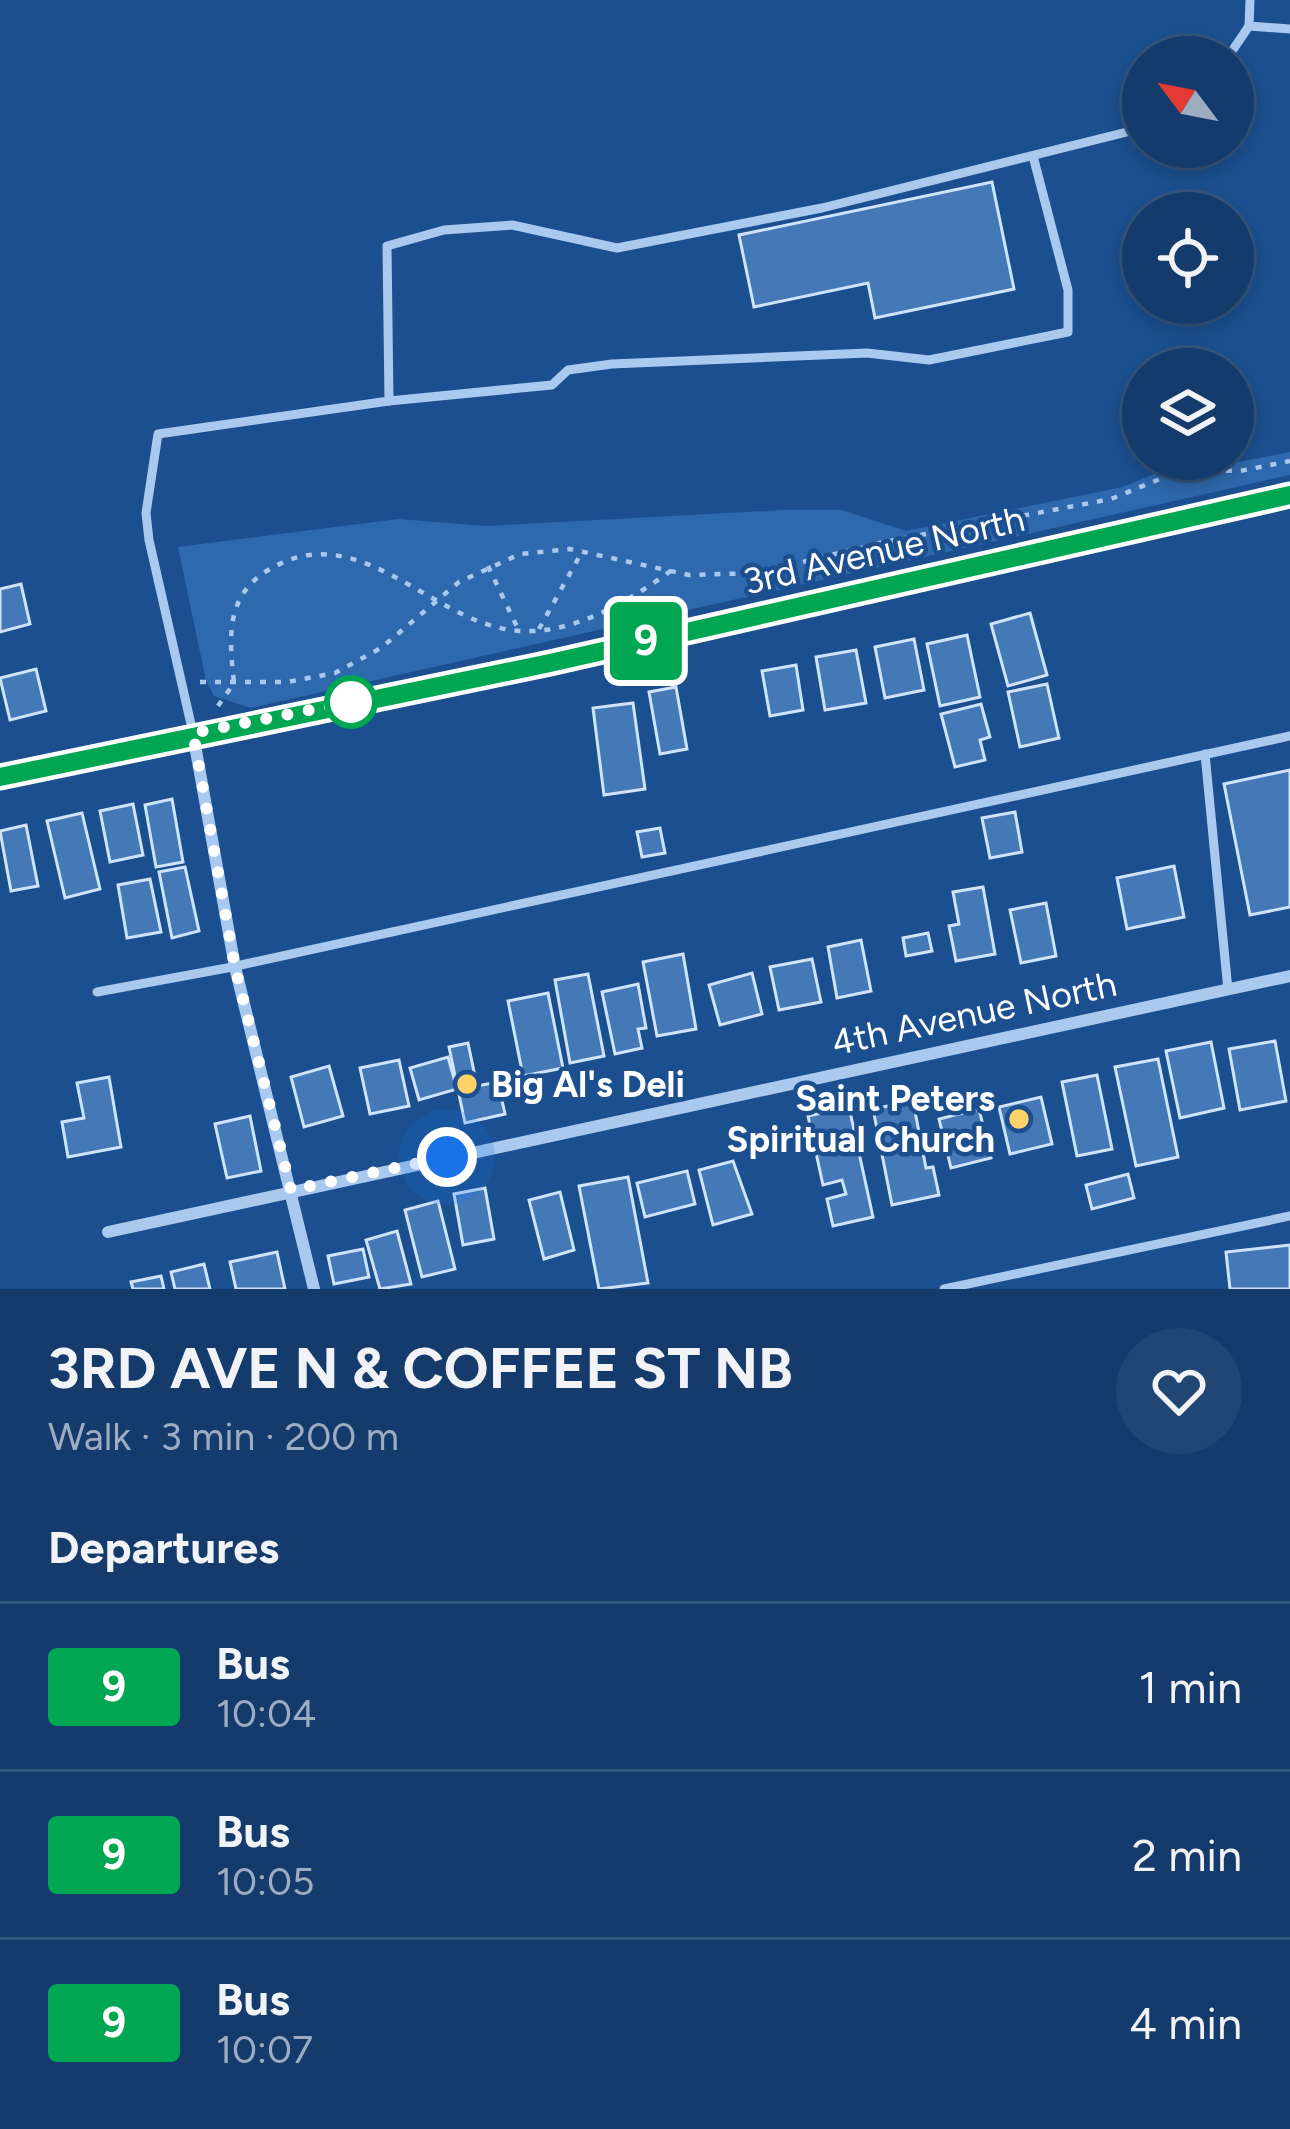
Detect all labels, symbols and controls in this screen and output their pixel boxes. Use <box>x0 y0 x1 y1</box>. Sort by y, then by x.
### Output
north arrow <box>1122 36 1254 168</box>
map controls <box>1122 36 1254 480</box>
button: locate <box>1122 192 1254 324</box>
button: layers <box>1122 348 1254 480</box>
street label: 3rd Avenue North <box>739 497 1029 603</box>
line badge: 9 <box>607 602 685 680</box>
text: 9 <box>634 615 658 666</box>
unlabelled marker <box>326 677 376 727</box>
street label: 4th Avenue North <box>828 962 1120 1064</box>
place label: Big Al's Deli <box>491 1063 685 1106</box>
marker: Big Al's Deli <box>454 1071 480 1097</box>
place label: Saint Peters Spiritual Church <box>727 1077 995 1161</box>
marker: Saint Peters Spiritual Church <box>1006 1106 1032 1132</box>
your location <box>417 1127 477 1187</box>
button: heart <box>1116 1328 1242 1454</box>
text: 3RD AVE N & COFFEE ST NB <box>48 1334 793 1402</box>
text: Walk · 3 min · 200 m <box>48 1413 399 1460</box>
text: Departures <box>48 1520 279 1574</box>
text: Bus <box>216 1636 290 1690</box>
text: 1 min <box>1138 1660 1242 1714</box>
text: 9 <box>102 1661 126 1712</box>
text: 10:04 <box>216 1690 316 1737</box>
text: Bus <box>216 1804 290 1858</box>
text: 2 min <box>1132 1828 1242 1882</box>
text: 9 <box>102 1829 126 1880</box>
text: 10:05 <box>216 1858 314 1905</box>
text: Bus <box>216 1972 290 2026</box>
text: 4 min <box>1129 1996 1242 2050</box>
text: 9 <box>102 1997 126 2048</box>
text: 10:07 <box>216 2026 313 2073</box>

